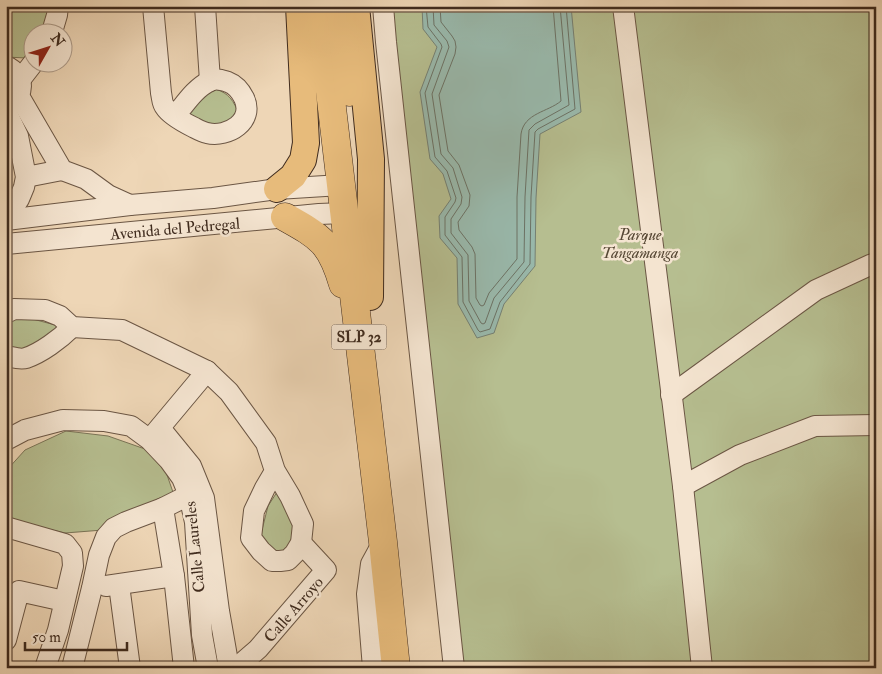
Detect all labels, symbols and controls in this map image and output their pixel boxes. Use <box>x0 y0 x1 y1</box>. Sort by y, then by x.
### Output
north arrow <box>22 22 72 72</box>
text: N <box>47 29 69 51</box>
street label: Avenida del Pedregal <box>108 213 241 245</box>
park label: Parque Tangamanga <box>602 225 678 263</box>
road number: SLP 32 <box>332 324 386 350</box>
street label: Calle Laureles <box>180 500 210 594</box>
street label: Calle Arroyo <box>260 572 328 647</box>
scale bar <box>25 619 128 651</box>
text: 50 m <box>32 628 61 647</box>

